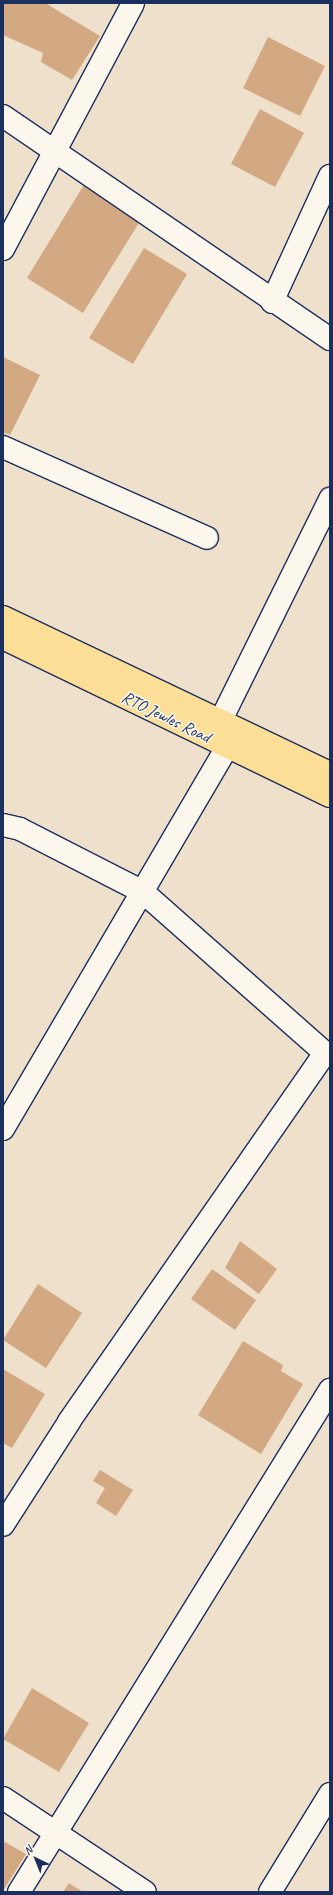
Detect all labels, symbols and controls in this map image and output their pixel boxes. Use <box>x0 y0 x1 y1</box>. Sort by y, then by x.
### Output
street label: RTO Jewles Road <box>119 687 213 747</box>
north arrow <box>16 1839 56 1879</box>
text: N <box>21 1843 35 1858</box>

